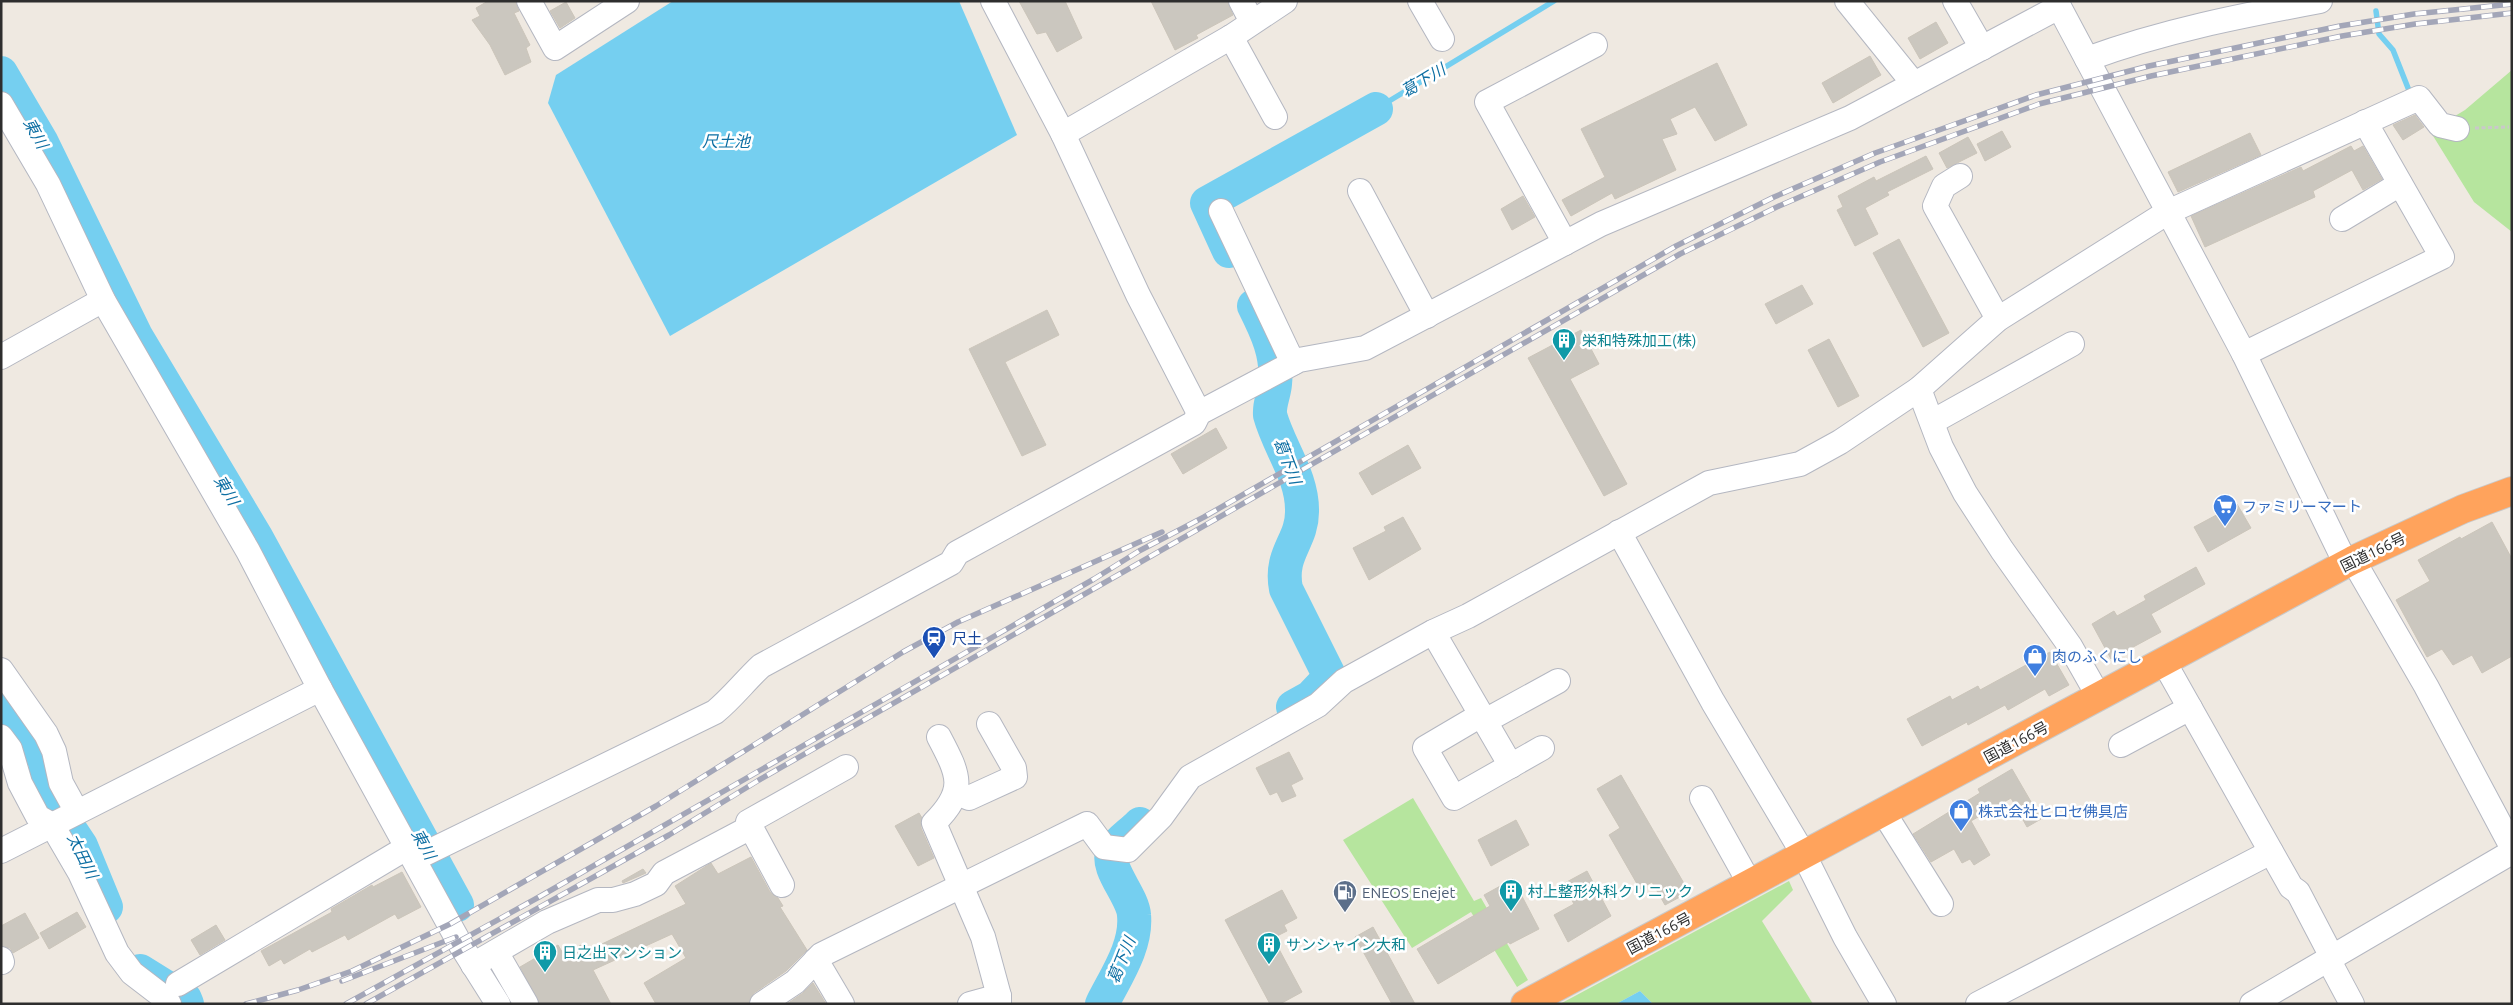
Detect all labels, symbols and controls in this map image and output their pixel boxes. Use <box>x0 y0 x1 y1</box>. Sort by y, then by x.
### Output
water label: 葛下川 <box>1398 59 1450 100</box>
water label: 東川 <box>20 115 53 153</box>
water label: 尺土池 <box>702 132 752 150</box>
building icon: 栄和特殊加工(株) <box>1551 327 1577 361</box>
place label: 栄和特殊加工(株) <box>1582 332 1696 349</box>
water label: 葛下川 <box>1271 435 1306 488</box>
water label: 東川 <box>211 472 244 510</box>
supermarket icon: ファミリーマート <box>2212 493 2238 527</box>
place label: ファミリーマート <box>2242 498 2362 515</box>
street label: 国道166号 <box>2338 529 2408 575</box>
station icon: 尺土 <box>921 625 947 659</box>
place label: 尺土 <box>952 630 982 647</box>
shop icon: 肉のふくにし <box>2022 643 2048 677</box>
place label: 肉のふくにし <box>2052 648 2142 665</box>
street label: 国道166号 <box>1981 718 2051 766</box>
shop icon: 株式会社ヒロセ佛具店 <box>1948 798 1974 832</box>
place label: 株式会社ヒロセ佛具店 <box>1978 803 2128 820</box>
water label: 東川 <box>408 826 441 864</box>
water label: 太田川 <box>64 830 102 883</box>
building icon: 村上整形外科クリニック <box>1498 878 1524 912</box>
fuel station icon: ENEOS Enejet <box>1332 879 1358 913</box>
place label: 村上整形外科クリニック <box>1528 883 1693 900</box>
place label: ENEOS Enejet <box>1362 884 1455 901</box>
street label: 国道166号 <box>1624 909 1694 957</box>
building icon: サンシャイン大和 <box>1256 931 1282 965</box>
water label: 葛下川 <box>1104 933 1139 986</box>
place label: サンシャイン大和 <box>1286 936 1406 953</box>
building icon: 日之出マンション <box>532 939 558 973</box>
place label: 日之出マンション <box>562 944 682 961</box>

